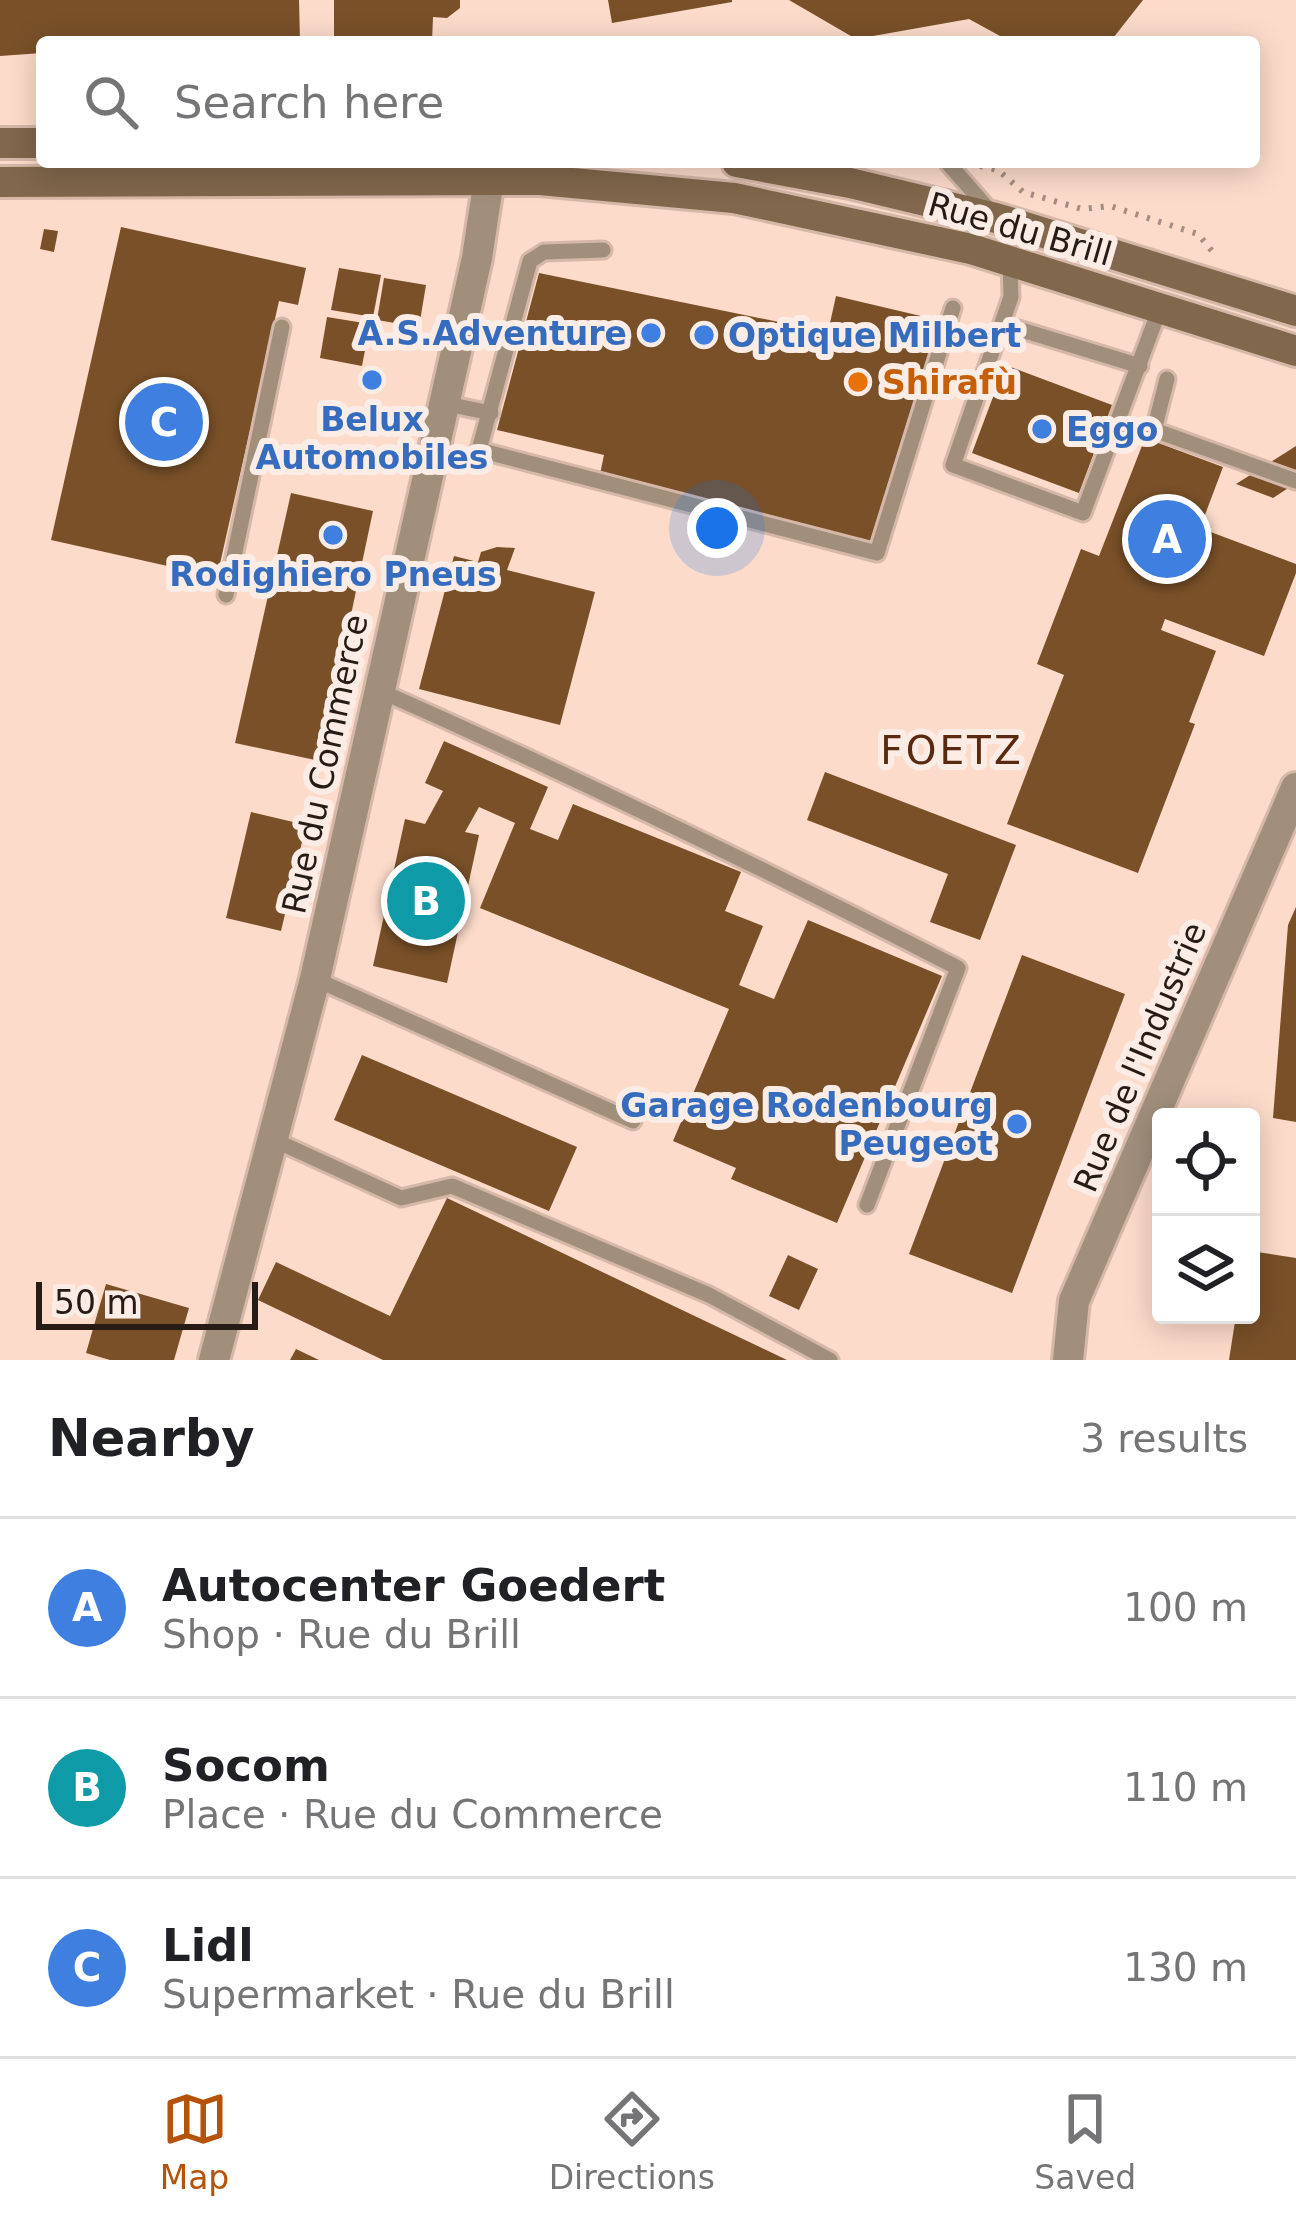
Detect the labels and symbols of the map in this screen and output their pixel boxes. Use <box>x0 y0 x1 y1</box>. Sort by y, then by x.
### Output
street label: Rue du Brill <box>924 184 1116 274</box>
place label: A.S.Adventure <box>358 314 627 353</box>
place label: Optique Milbert <box>728 316 1021 355</box>
marker: A.S.Adventure <box>638 320 664 346</box>
marker: Optique Milbert <box>691 322 717 348</box>
place label: Shirafù <box>882 363 1017 402</box>
marker: Belux Automobiles <box>359 367 385 393</box>
marker: Shirafù <box>845 369 871 395</box>
pin: C <box>125 377 203 467</box>
place label: Belux Automobiles <box>256 400 488 477</box>
place label: Eggo <box>1066 410 1158 449</box>
marker: Eggo <box>1029 416 1055 442</box>
pin: A <box>1128 494 1206 584</box>
your location <box>687 498 747 558</box>
marker: Rodighiero Pneus <box>320 522 346 548</box>
place label: Rodighiero Pneus <box>169 555 497 594</box>
street label: Rue du Commerce <box>274 611 376 917</box>
district label: FOETZ <box>880 728 1024 773</box>
pin: B <box>387 856 465 946</box>
street label: Rue de l'Industrie <box>1066 916 1214 1198</box>
place label: Garage Rodenbourg Peugeot <box>620 1086 993 1163</box>
marker: Garage Rodenbourg Peugeot <box>1004 1111 1030 1137</box>
scale bar <box>36 1276 258 1329</box>

